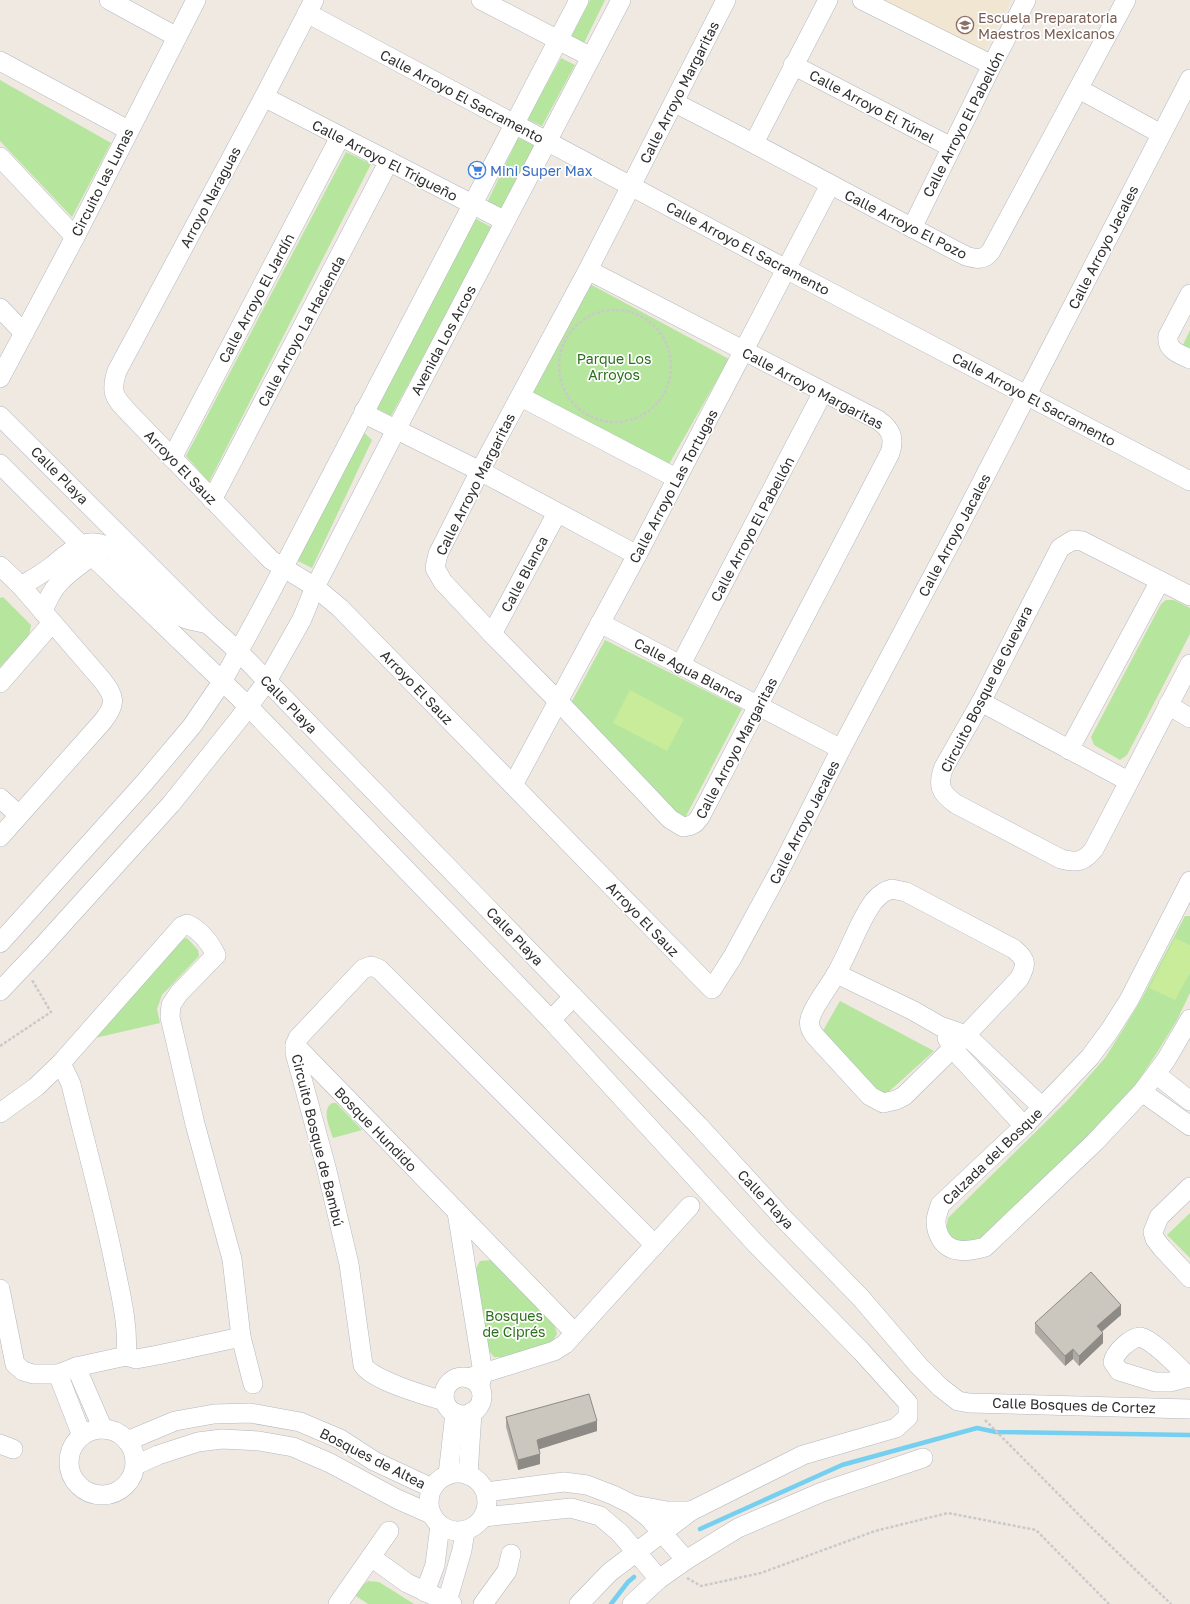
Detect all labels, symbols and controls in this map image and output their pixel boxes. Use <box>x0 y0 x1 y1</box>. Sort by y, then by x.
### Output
place label: Escuela Preparatoria Maestros Mexicanos <box>978 9 1117 42</box>
school or university icon: Escuela Preparatoria Maestros Mexicanos <box>955 15 975 35</box>
street label: Calle Arroyo Margaritas <box>636 18 722 166</box>
street label: Calle Arroyo El Sacramento <box>377 46 547 146</box>
street label: Calle Arroyo El Pabellón <box>919 48 1007 200</box>
street label: Calle Arroyo El Túnel <box>807 66 937 146</box>
street label: Calle Arroyo El Trigueño <box>309 116 461 204</box>
street label: Circuito las Lunas <box>67 125 137 239</box>
street label: Arroyo Naraguas <box>176 144 244 250</box>
supermarket icon: Mini Super Max <box>467 160 487 180</box>
place label: Mini Super Max <box>490 162 593 179</box>
street label: Calle Arroyo Jacales <box>1064 182 1142 312</box>
street label: Calle Arroyo El Pozo <box>842 186 970 262</box>
street label: Calle Arroyo El Sacramento <box>663 198 833 298</box>
street label: Calle Arroyo El Jardín <box>215 230 297 366</box>
street label: Calle Arroyo La Hacienda <box>254 253 348 409</box>
street label: Avenida Los Arcos <box>407 282 479 398</box>
street label: Calle Arroyo Margaritas <box>739 344 887 432</box>
street label: Calle Arroyo El Sacramento <box>949 349 1119 449</box>
park label: Parque Los Arroyos <box>577 350 651 383</box>
street label: Calle Arroyo Las Tortugas <box>625 406 721 566</box>
street label: Calle Arroyo Margaritas <box>432 410 518 558</box>
street label: Arroyo El Sauz <box>141 426 221 508</box>
street label: Calle Playa <box>28 443 92 507</box>
street label: Calle Arroyo El Pabellón <box>707 454 797 604</box>
street label: Calle Arroyo Jacales <box>914 471 994 599</box>
street label: Calle Blanca <box>497 533 551 615</box>
street label: Circuito Bosque de Guevara <box>936 603 1036 775</box>
street label: Calle Agua Blanca <box>631 634 747 706</box>
street label: Arroyo El Sauz <box>377 646 457 728</box>
street label: Calle Playa <box>257 671 321 737</box>
street label: Calle Arroyo Margaritas <box>692 674 780 822</box>
street label: Calle Arroyo Jacales <box>765 757 843 887</box>
street label: Arroyo El Sauz <box>603 878 683 960</box>
street label: Calle Playa <box>483 903 547 969</box>
street label: Circuito Bosque de Bambú <box>288 1052 348 1228</box>
street label: Bosque Hundido <box>331 1083 421 1175</box>
street label: Calzada del Bosque <box>939 1104 1045 1208</box>
street label: Calle Playa <box>734 1166 798 1232</box>
park label: Bosques de Ciprés <box>483 1307 545 1340</box>
street label: Calle Bosques de Cortez <box>992 1394 1156 1416</box>
street label: Bosques de Altea <box>317 1424 429 1492</box>

